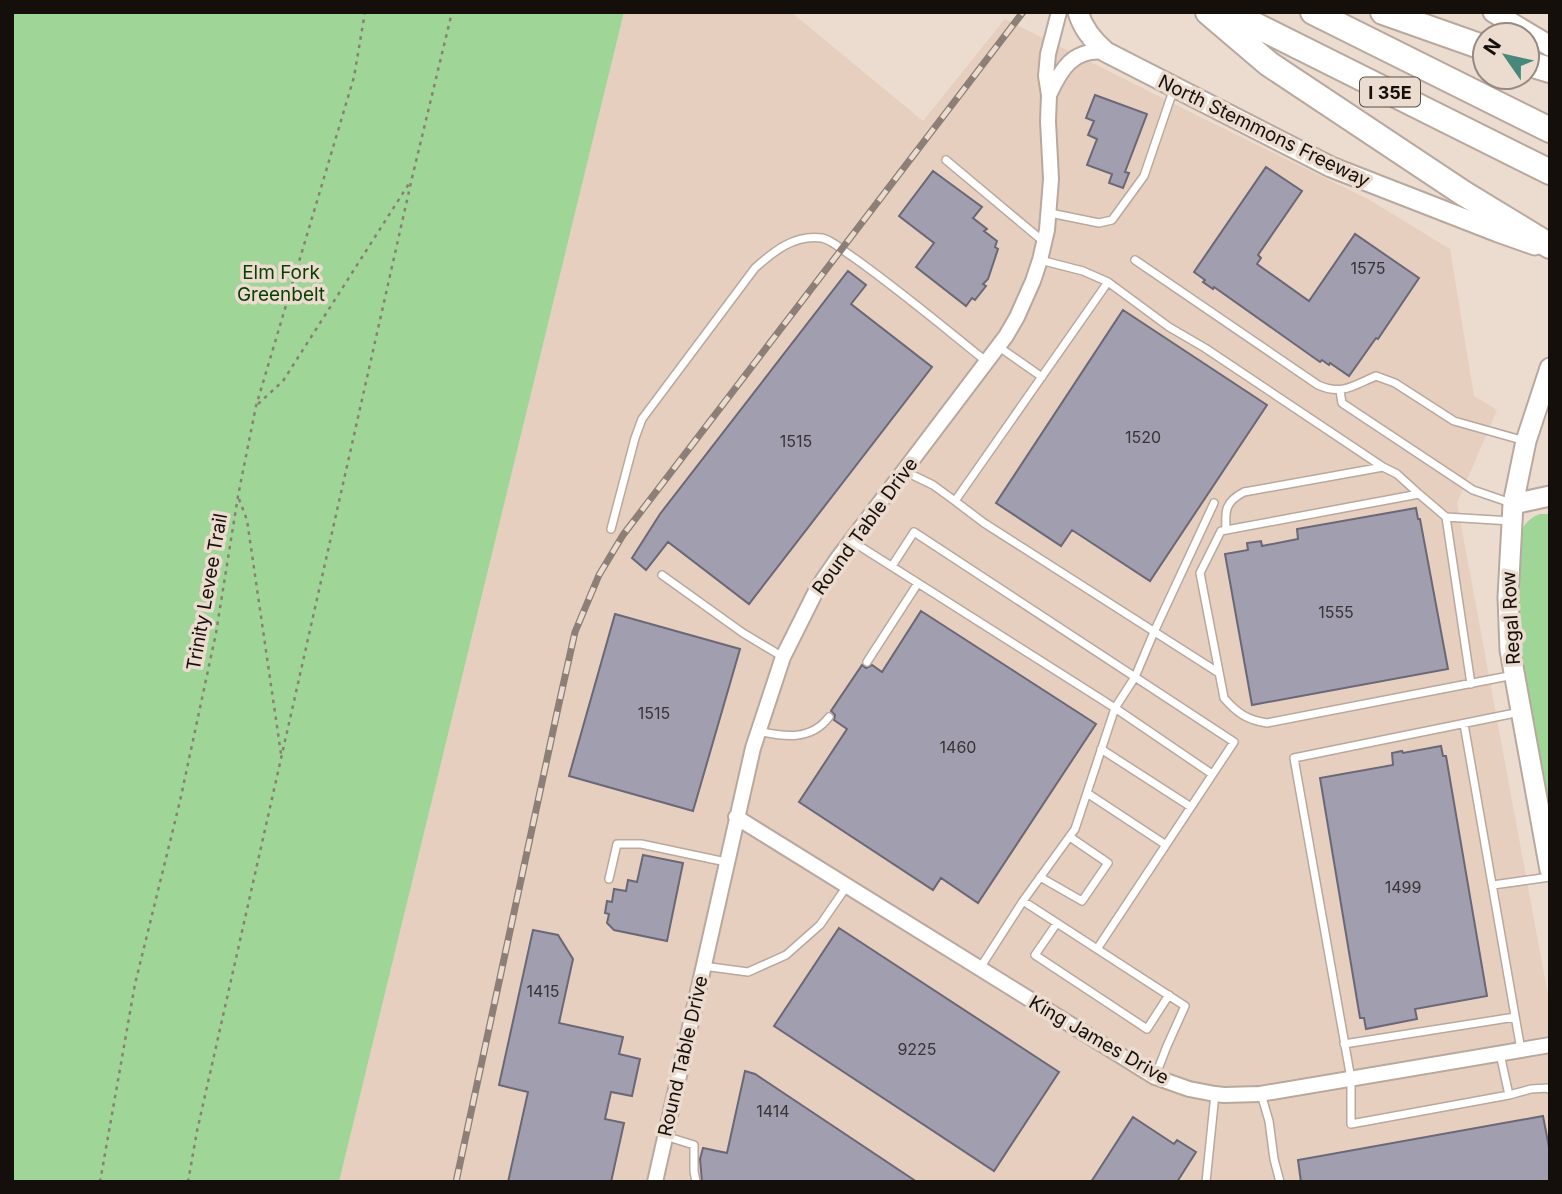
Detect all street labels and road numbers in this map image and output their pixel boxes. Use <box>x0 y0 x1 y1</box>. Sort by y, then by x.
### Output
street label: North Stemmons Freeway <box>1154 70 1374 192</box>
road number: I 35E <box>1360 78 1420 106</box>
street label: Round Table Drive <box>807 453 923 599</box>
street label: Trinity Levee Trail <box>182 512 232 672</box>
street label: Regal Row <box>1497 571 1525 665</box>
street label: Round Table Drive <box>653 973 713 1139</box>
street label: King James Drive <box>1025 991 1173 1089</box>

